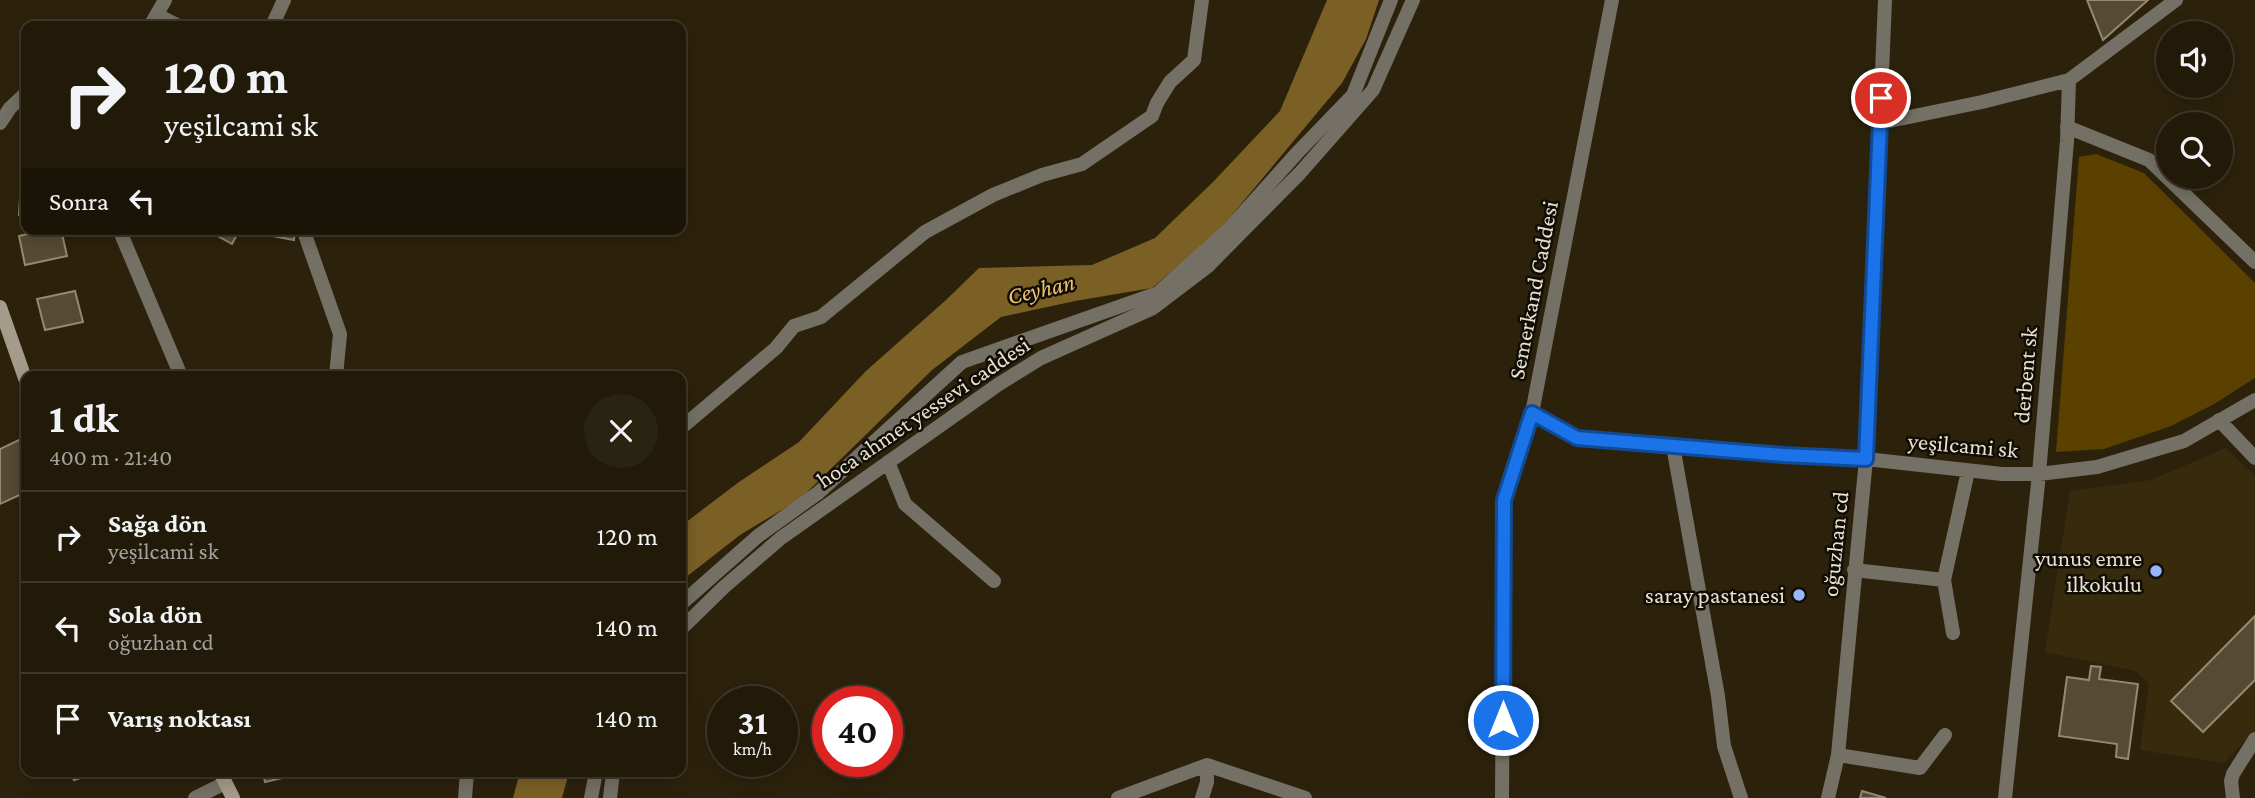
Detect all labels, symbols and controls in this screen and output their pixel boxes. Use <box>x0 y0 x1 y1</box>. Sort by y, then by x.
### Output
map controls <box>2156 21 2233 189</box>
button: sound <box>2156 21 2233 98</box>
icon: right <box>49 49 140 140</box>
text: 120 m <box>164 49 288 104</box>
pin <box>1851 68 1911 128</box>
icon: arrive <box>1862 79 1900 117</box>
text: yeşilcami sk <box>164 107 318 143</box>
button: search <box>2156 112 2233 189</box>
icon: left <box>123 182 161 220</box>
text: Sonra <box>49 187 109 216</box>
street label: Semerkand Caddesi <box>1503 199 1563 381</box>
water label: Ceyhan <box>1005 268 1077 309</box>
street label: derbent sk <box>2008 326 2042 424</box>
street label: hoca ahmet yessevi caddesi <box>812 331 1034 493</box>
text: 1 dk <box>49 394 119 441</box>
button: close <box>584 394 658 468</box>
street label: yeşilcami sk <box>1906 427 2019 463</box>
text: 400 m · 21:40 <box>49 444 172 470</box>
street label: oğuzhan cd <box>1817 490 1853 598</box>
text: Sağa dön <box>108 509 207 538</box>
icon: right <box>49 518 87 556</box>
text: 120 m <box>597 522 658 551</box>
text: yeşilcami sk <box>108 538 219 564</box>
place label: yunus emre ilkokulu <box>2034 545 2142 597</box>
marker: yunus emre ilkokulu <box>2148 563 2164 579</box>
place label: saray pastanesi <box>1645 582 1785 608</box>
marker: saray pastanesi <box>1791 587 1807 603</box>
text: Sola dön <box>108 600 202 629</box>
icon: left <box>49 609 87 647</box>
text: 140 m <box>596 613 658 642</box>
text: oğuzhan cd <box>108 629 214 655</box>
position arrow <box>1466 683 1540 757</box>
speed limit sign: 40 <box>812 686 903 777</box>
icon: arrive <box>49 700 87 738</box>
text: 31 <box>737 703 768 742</box>
text: Varış noktası <box>108 704 251 733</box>
text: 140 m <box>596 704 658 733</box>
text: km/h <box>733 739 772 759</box>

